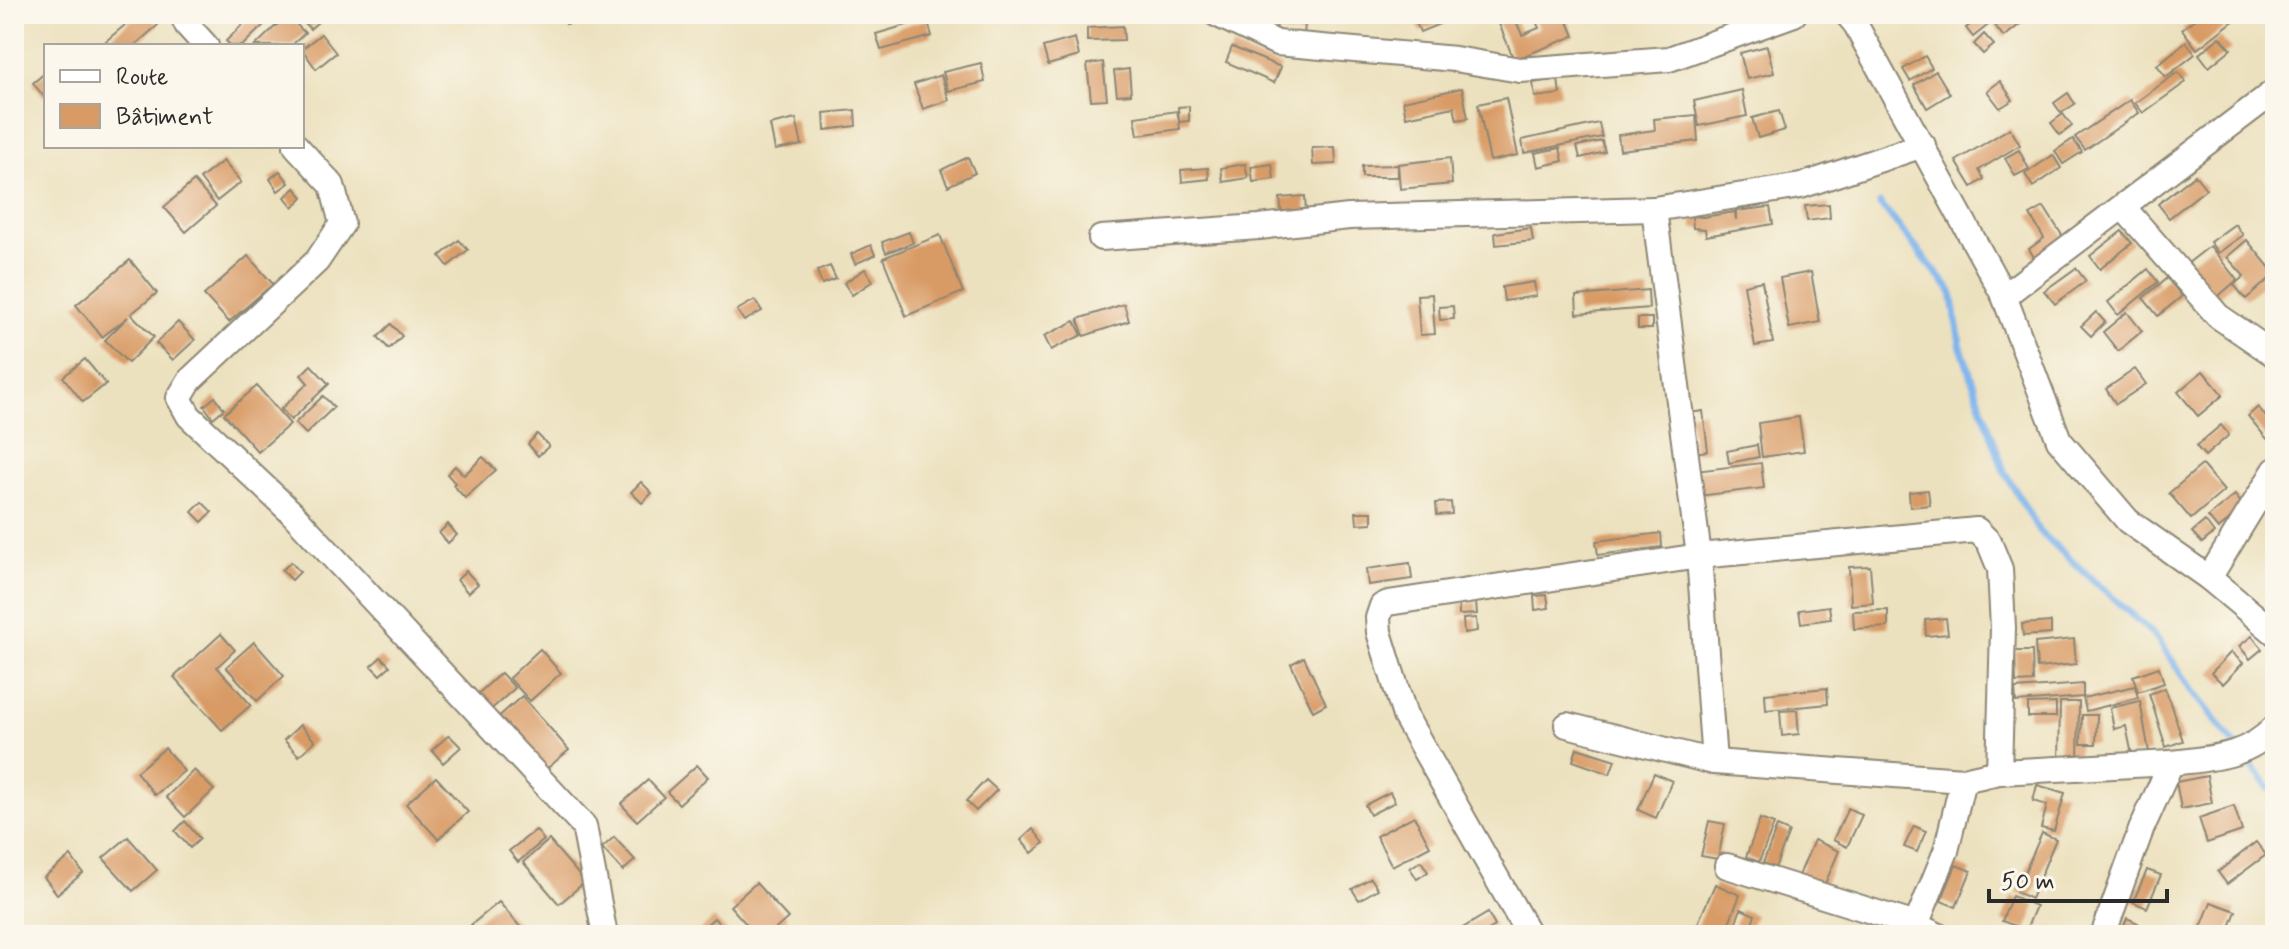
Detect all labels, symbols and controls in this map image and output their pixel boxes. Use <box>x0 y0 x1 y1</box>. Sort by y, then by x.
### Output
legend <box>44 44 304 148</box>
text: Route <box>116 62 168 93</box>
text: Bâtiment <box>116 102 214 133</box>
scale bar <box>1989 853 2167 903</box>
text: 50 m <box>2001 867 2055 898</box>

